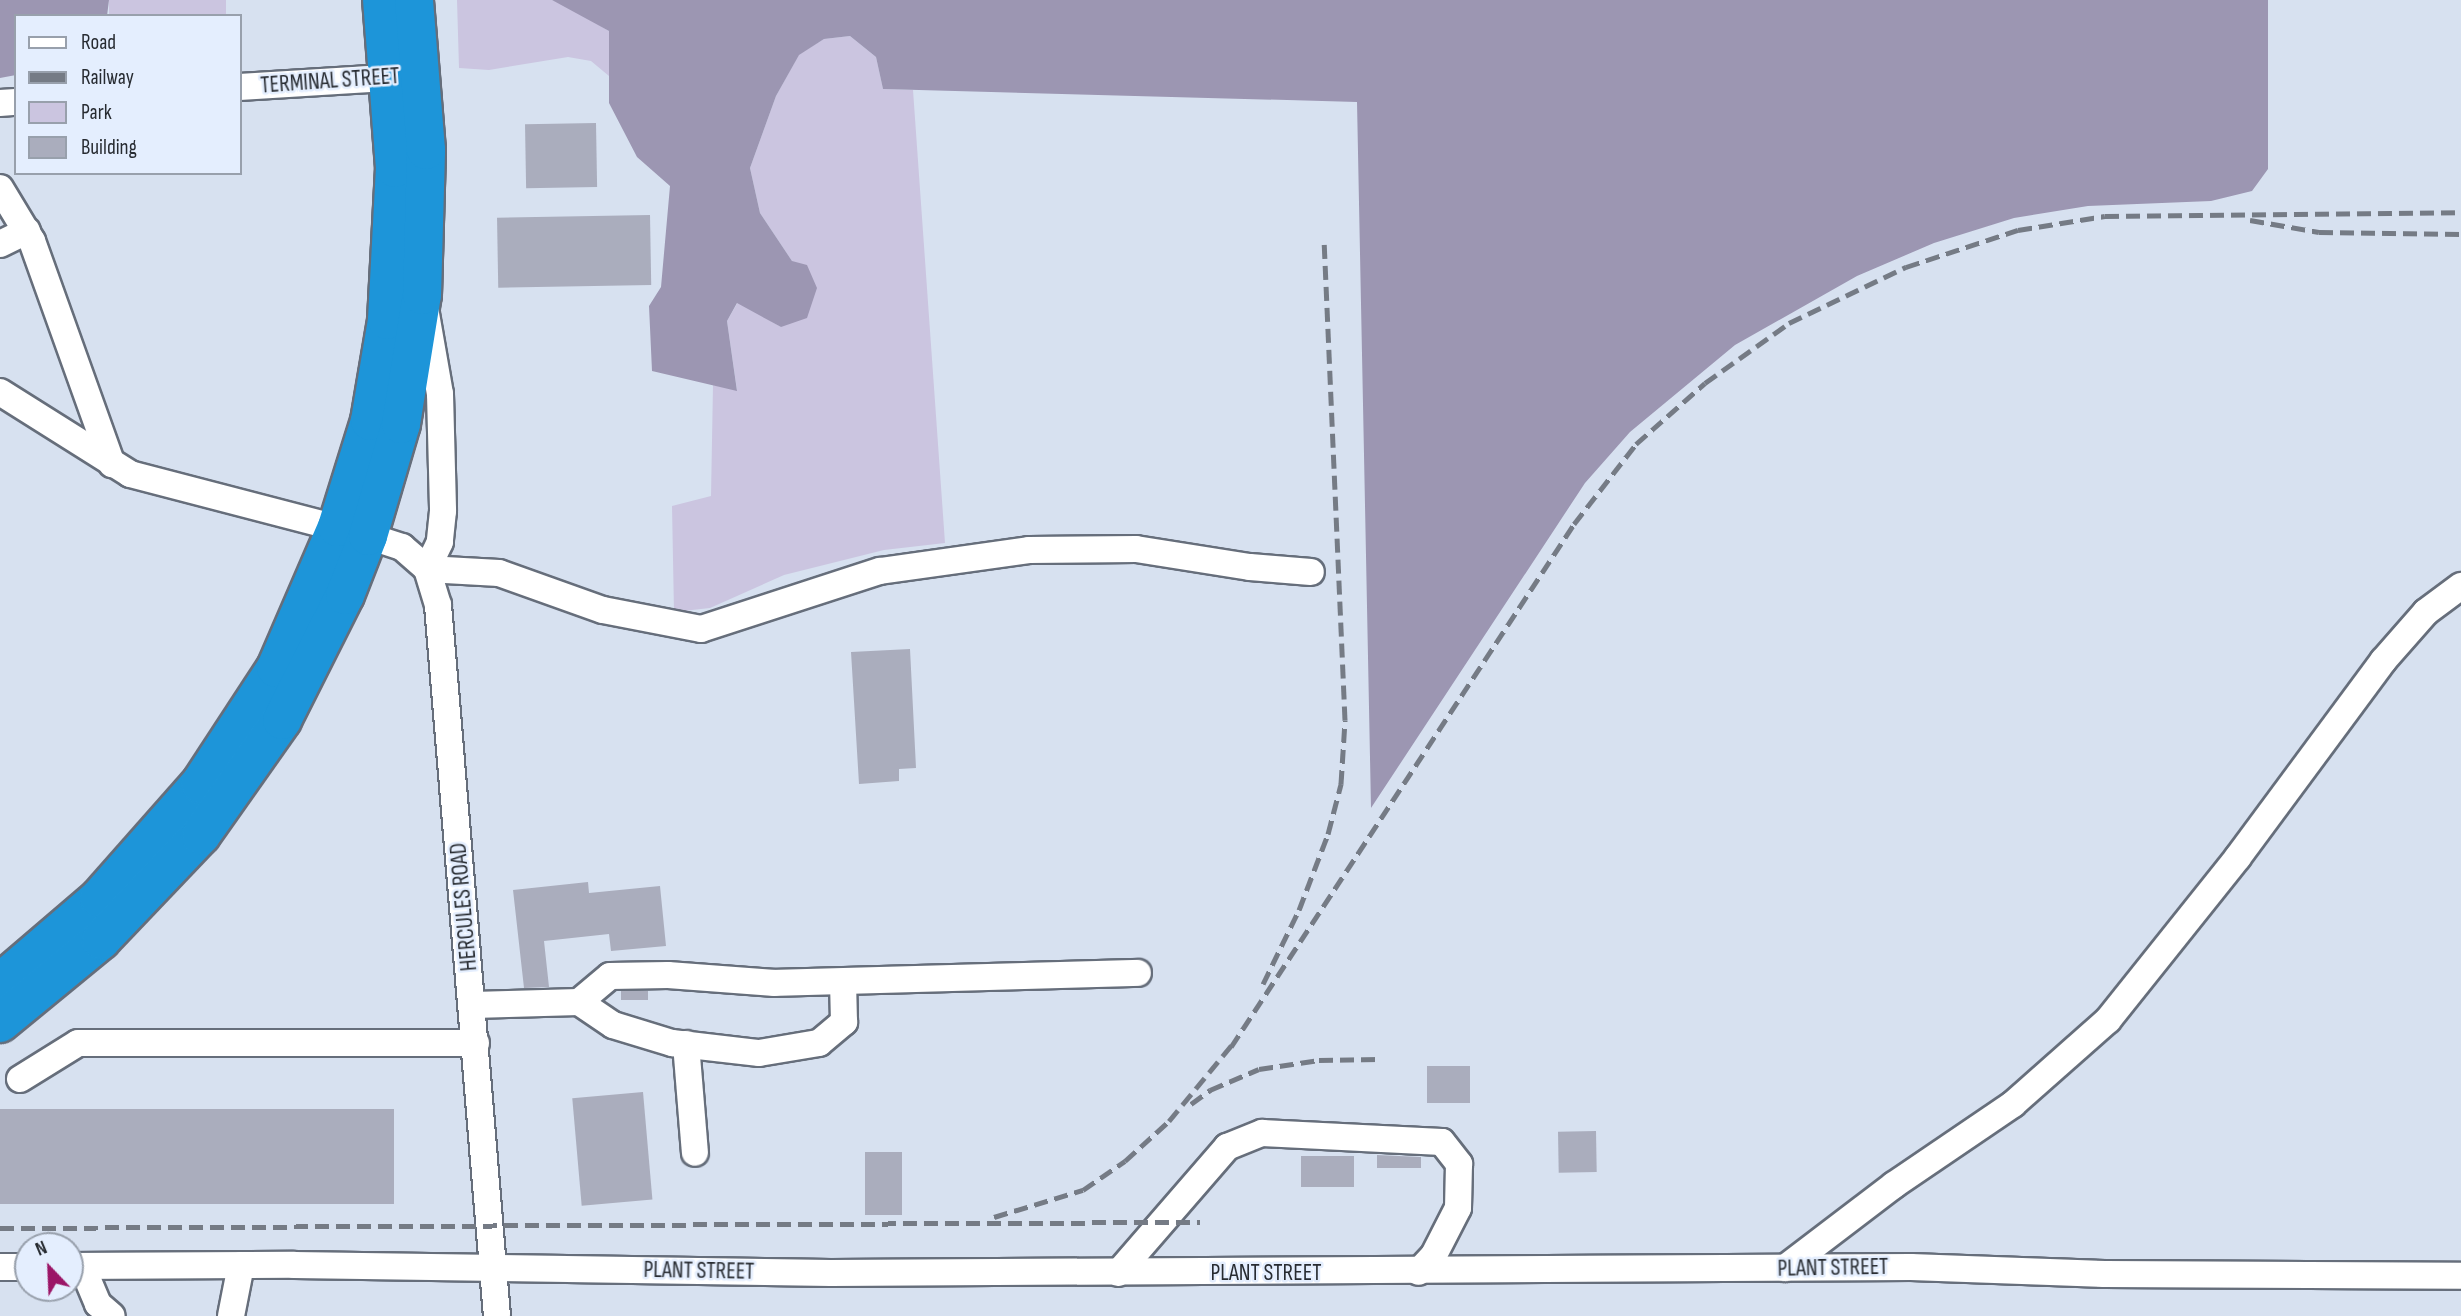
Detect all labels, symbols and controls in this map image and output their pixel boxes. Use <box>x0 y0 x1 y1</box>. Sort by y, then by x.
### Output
legend <box>14 14 242 175</box>
text: Road <box>81 30 116 55</box>
street label: TERMINAL STREET <box>259 62 401 100</box>
text: Railway <box>81 65 134 90</box>
text: Park <box>81 100 112 125</box>
text: Building <box>81 135 137 160</box>
street label: HERCULES ROAD <box>445 842 483 972</box>
north arrow <box>14 1232 84 1302</box>
text: N <box>32 1236 51 1262</box>
street label: PLANT STREET <box>1777 1253 1889 1283</box>
street label: PLANT STREET <box>643 1256 755 1286</box>
street label: PLANT STREET <box>1211 1259 1321 1287</box>

